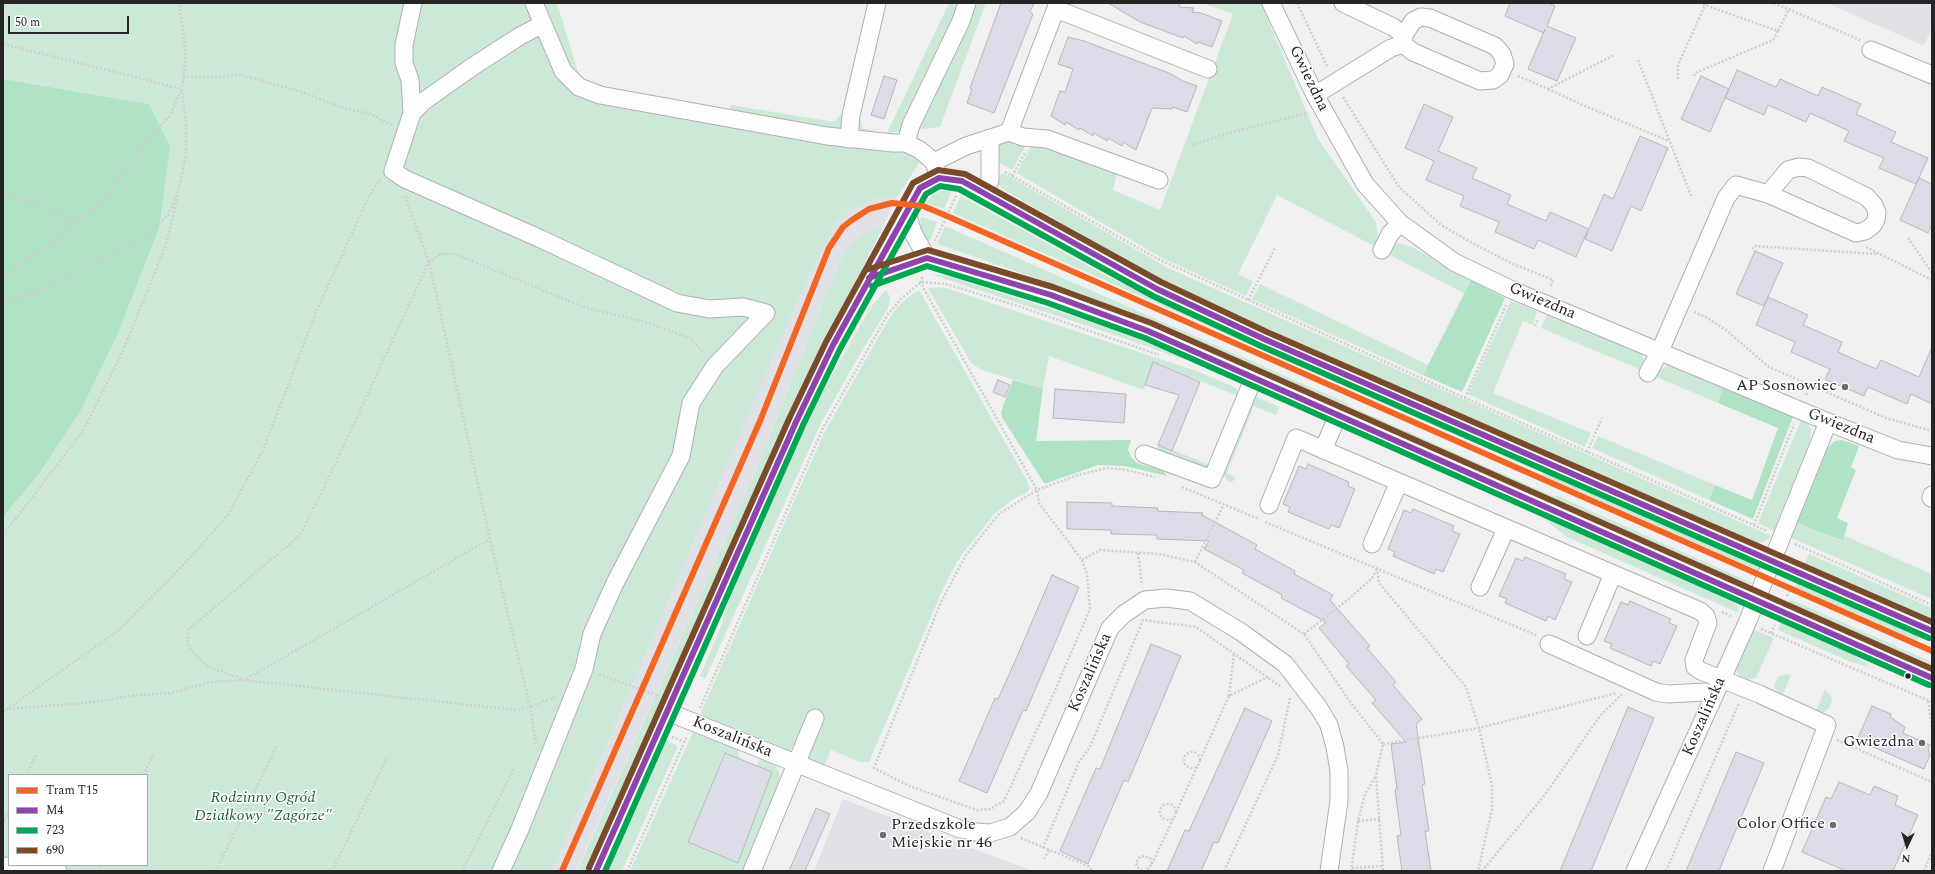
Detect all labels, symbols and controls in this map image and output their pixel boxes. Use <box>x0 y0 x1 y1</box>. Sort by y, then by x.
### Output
scale bar <box>10 8 131 34</box>
text: 50 m <box>15 13 40 32</box>
street label: Gwiezdna <box>1284 43 1332 115</box>
street label: Gwiezdna <box>1506 279 1578 325</box>
place label: AP Sosnowiec <box>1736 377 1837 397</box>
marker: AP Sosnowiec <box>1840 382 1850 392</box>
street label: Gwiezdna <box>1805 405 1877 449</box>
street label: Koszalińska <box>1065 631 1117 715</box>
unlabelled marker <box>1903 671 1913 681</box>
street label: Koszalińska <box>1679 675 1731 759</box>
street label: Koszalińska <box>689 713 775 763</box>
place label: Gwiezdna <box>1843 733 1914 753</box>
marker: Gwiezdna <box>1917 738 1927 748</box>
legend <box>8 774 148 866</box>
text: Tram T15 <box>46 781 98 800</box>
park label: Rodzinny Ogród Działkowy "Zagórze" <box>194 789 332 827</box>
text: M4 <box>46 801 64 820</box>
place label: Color Office <box>1737 815 1825 835</box>
place label: Przedszkole Miejskie nr 46 <box>891 816 992 854</box>
marker: Color Office <box>1828 820 1838 830</box>
text: 723 <box>46 821 64 840</box>
north arrow <box>1887 826 1927 866</box>
marker: Przedszkole Miejskie nr 46 <box>878 830 888 840</box>
text: 690 <box>46 841 64 860</box>
text: N <box>1901 850 1911 867</box>

